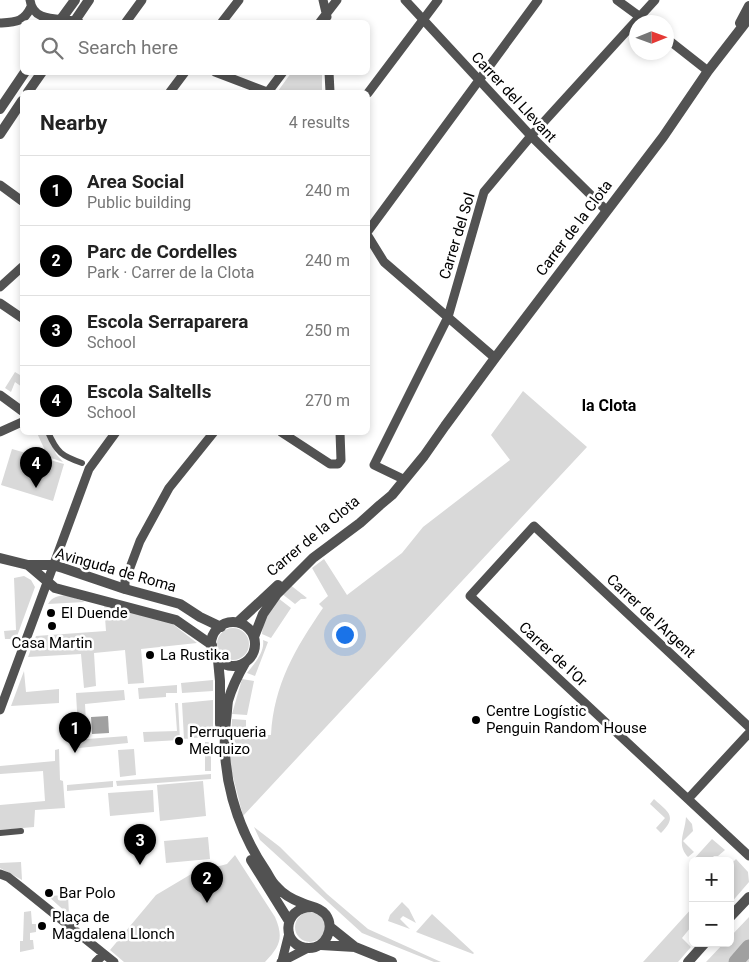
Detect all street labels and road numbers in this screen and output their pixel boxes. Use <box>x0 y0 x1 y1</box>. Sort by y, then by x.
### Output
street label: Carrer del Llevant <box>468 48 560 146</box>
street label: Carrer de la Clota <box>532 176 616 280</box>
street label: Carrer del Sol <box>435 191 479 281</box>
street label: Carrer de la Clota <box>263 492 363 580</box>
street label: Avinguda de Roma <box>53 544 179 596</box>
street label: Carrer de l'Argent <box>603 570 699 662</box>
street label: Carrer de l'Or <box>515 618 591 690</box>

